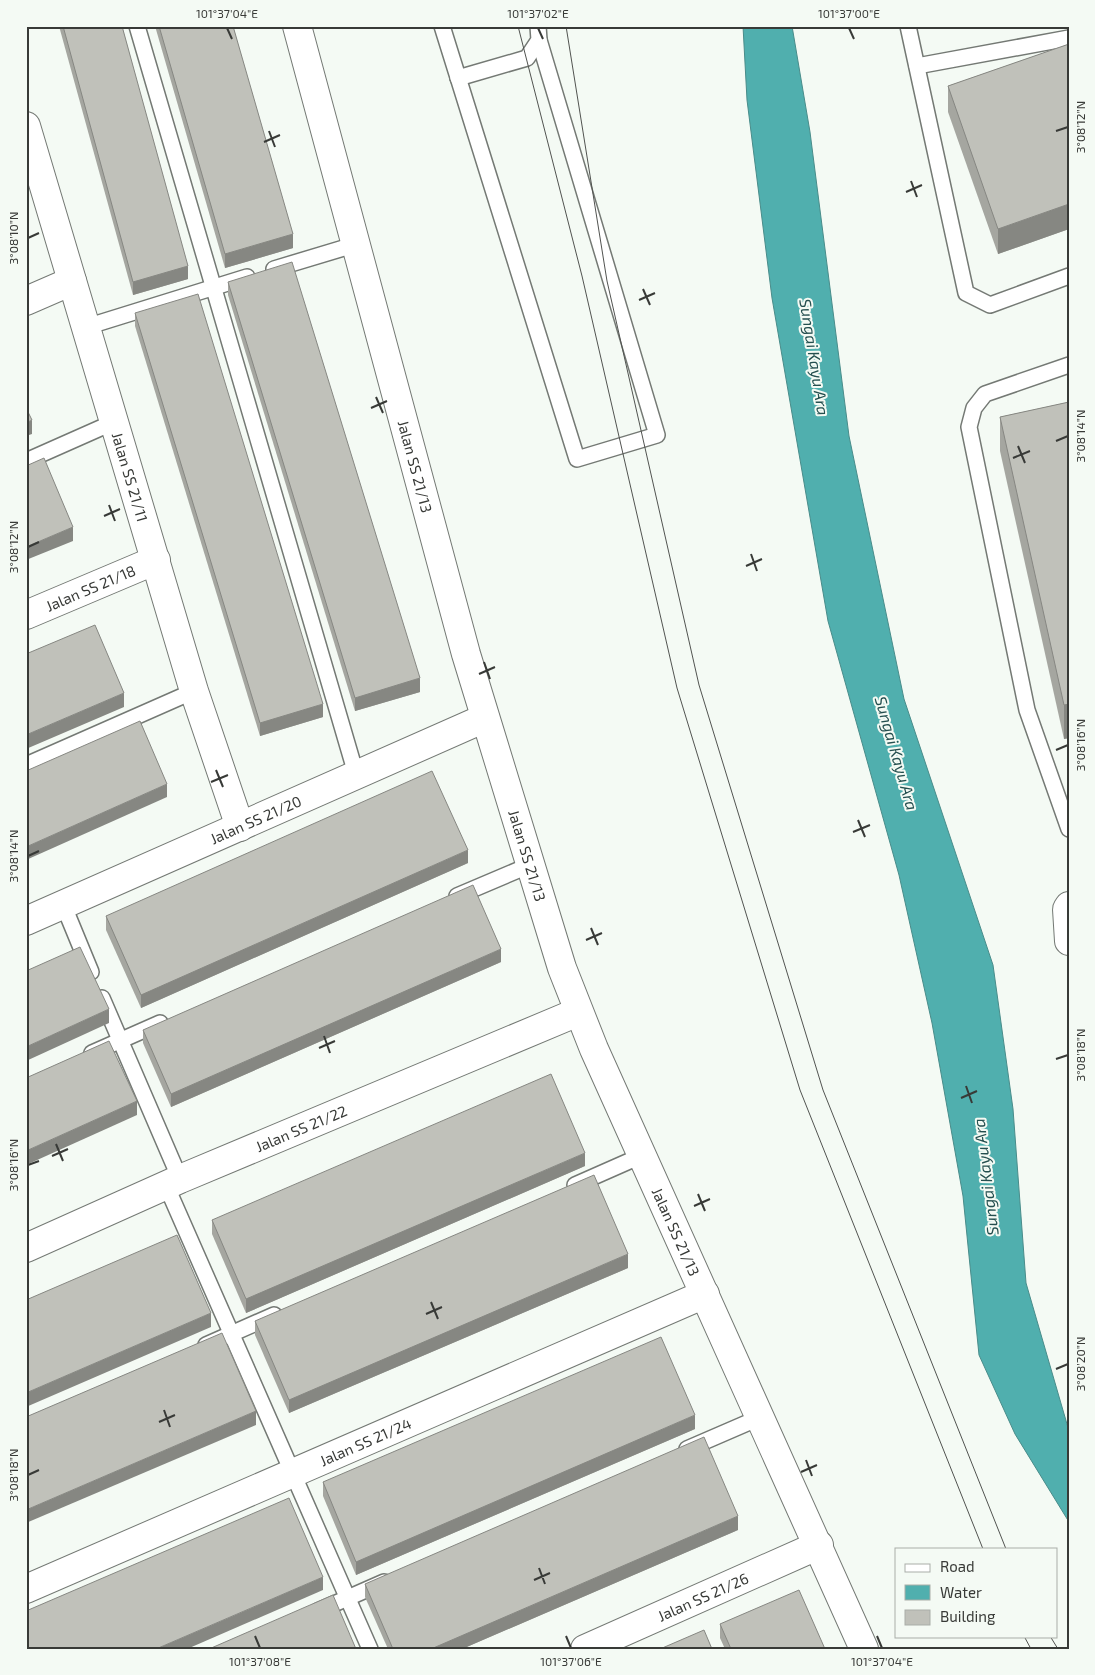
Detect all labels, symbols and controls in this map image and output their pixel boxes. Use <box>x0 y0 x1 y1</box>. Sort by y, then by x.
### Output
text: 101°37'04"E <box>196 6 258 20</box>
text: 101°37'02"E <box>507 6 569 20</box>
text: 101°37'00"E <box>818 6 880 20</box>
text: 3°08'12"N <box>1073 101 1087 153</box>
text: 3°08'10"N <box>6 212 20 264</box>
water label: Sungai Kayu Ara <box>795 297 834 417</box>
text: 3°08'14"N <box>1073 410 1087 462</box>
street label: Jalan SS 21/13 <box>394 418 437 514</box>
street label: Jalan SS 21/11 <box>109 430 152 524</box>
text: 3°08'12"N <box>6 521 20 573</box>
street label: Jalan SS 21/18 <box>43 561 138 615</box>
water label: Sungai Kayu Ara <box>871 694 922 812</box>
text: 3°08'16"N <box>1073 719 1087 771</box>
street label: Jalan SS 21/20 <box>207 791 304 848</box>
street label: Jalan SS 21/13 <box>505 807 550 903</box>
text: 3°08'14"N <box>6 830 20 882</box>
text: 3°08'18"N <box>1073 1029 1087 1081</box>
street label: Jalan SS 21/22 <box>253 1101 349 1155</box>
water label: Sungai Kayu Ara <box>968 1117 1003 1237</box>
text: 3°08'16"N <box>6 1139 20 1191</box>
street label: Jalan SS 21/13 <box>648 1185 704 1279</box>
text: 3°08'20"N <box>1073 1337 1087 1391</box>
street label: Jalan SS 21/24 <box>317 1414 414 1469</box>
text: 3°08'18"N <box>6 1449 20 1501</box>
legend <box>895 1548 1058 1638</box>
text: Road <box>940 1557 975 1575</box>
street label: Jalan SS 21/26 <box>655 1569 751 1625</box>
text: Water <box>940 1583 982 1601</box>
text: Building <box>940 1607 996 1625</box>
text: 101°37'08"E <box>229 1654 291 1668</box>
text: 101°37'06"E <box>540 1654 602 1668</box>
text: 101°37'04"E <box>851 1654 913 1668</box>

